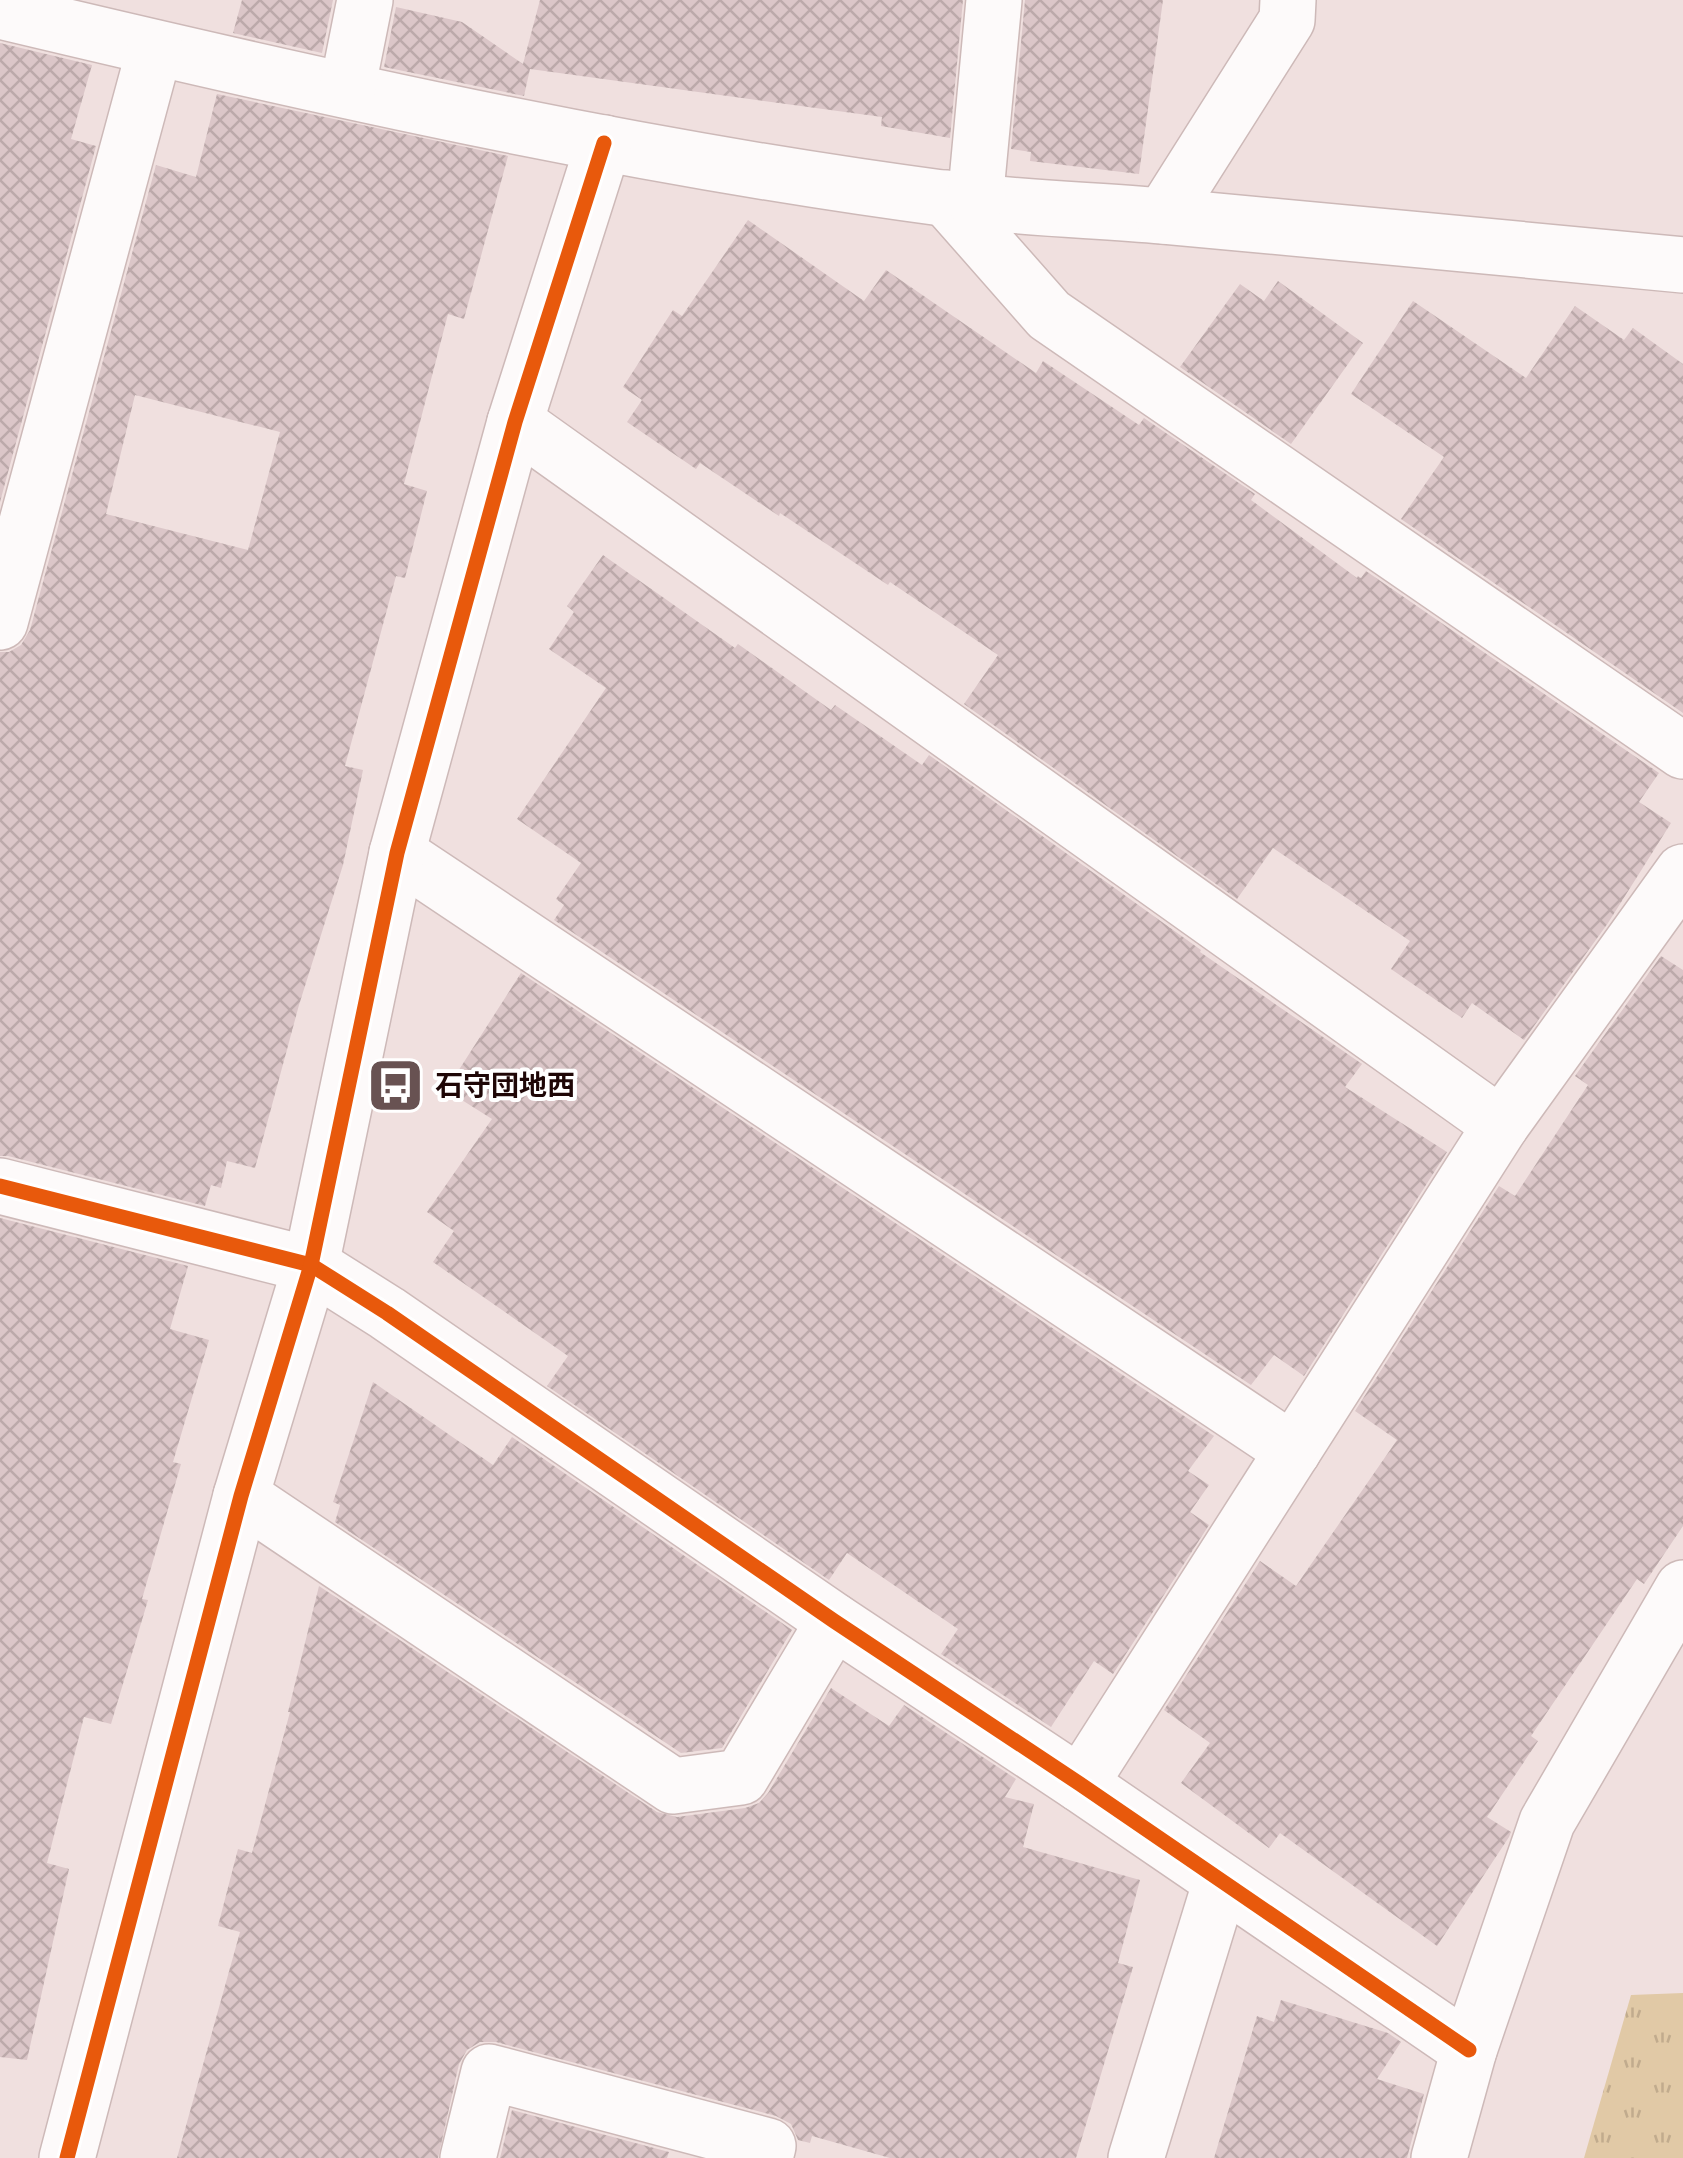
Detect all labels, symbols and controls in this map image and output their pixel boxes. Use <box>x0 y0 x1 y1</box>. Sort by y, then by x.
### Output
bus stop icon: 石守団地西 <box>366 1055 426 1115</box>
place label: 石守団地西 <box>435 1066 575 1103</box>

